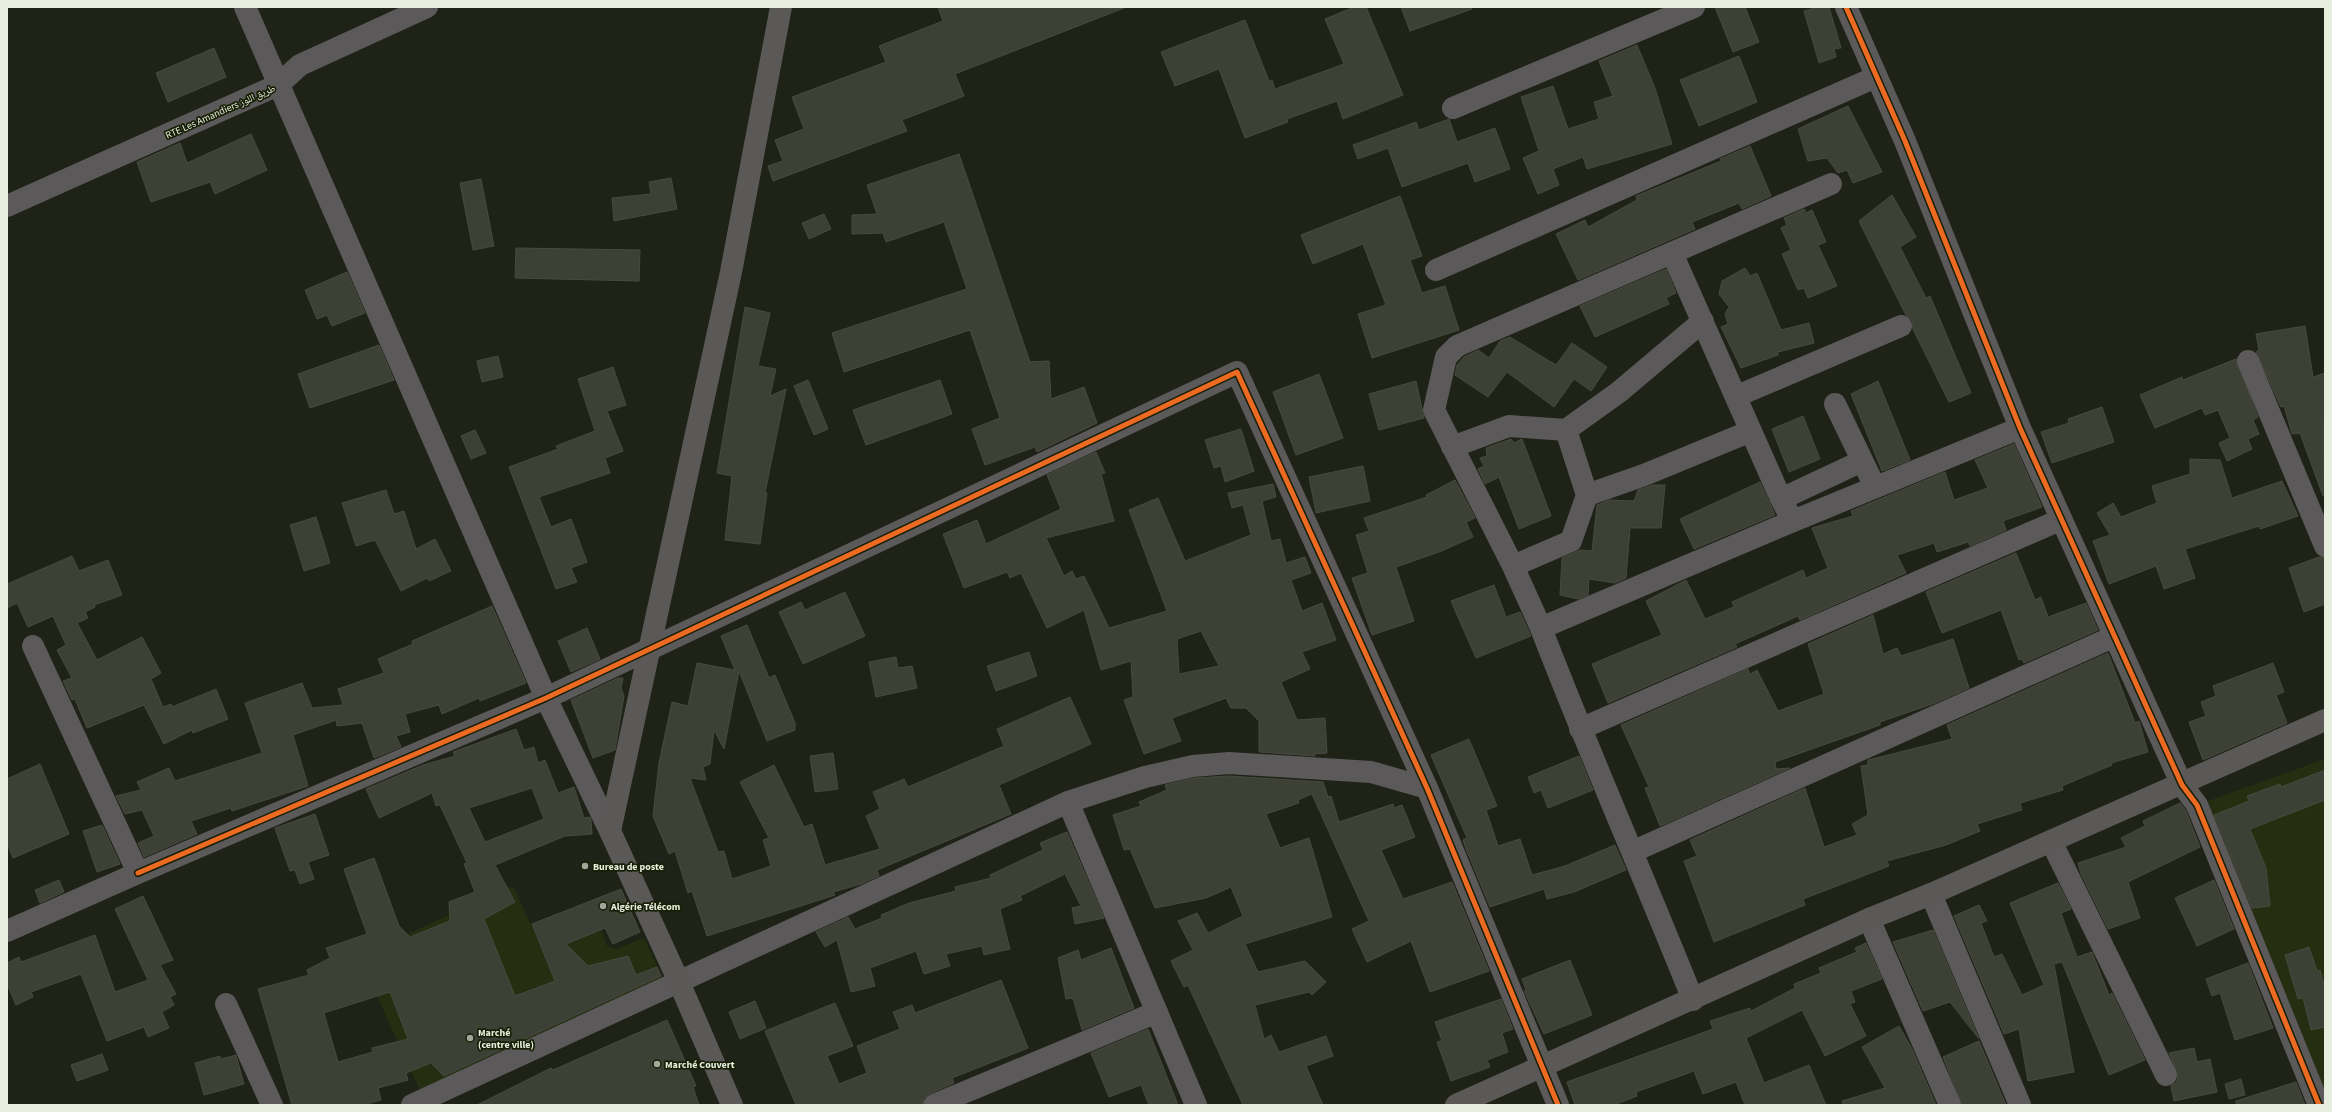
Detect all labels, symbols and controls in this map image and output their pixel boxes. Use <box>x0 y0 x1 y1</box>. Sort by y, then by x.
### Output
street label: RTE Les Amandiers طريق اللوز <box>163 81 278 142</box>
place label: Bureau de poste <box>593 860 664 874</box>
marker: Bureau de poste <box>580 861 590 871</box>
place label: Algérie Télécom <box>610 900 680 914</box>
marker: Algérie Télécom <box>598 901 608 911</box>
place label: Marché (centre ville) <box>478 1026 534 1052</box>
marker: Marché (centre ville) <box>465 1033 475 1043</box>
place label: Marché Couvert <box>665 1058 735 1072</box>
marker: Marché Couvert <box>652 1059 662 1069</box>

